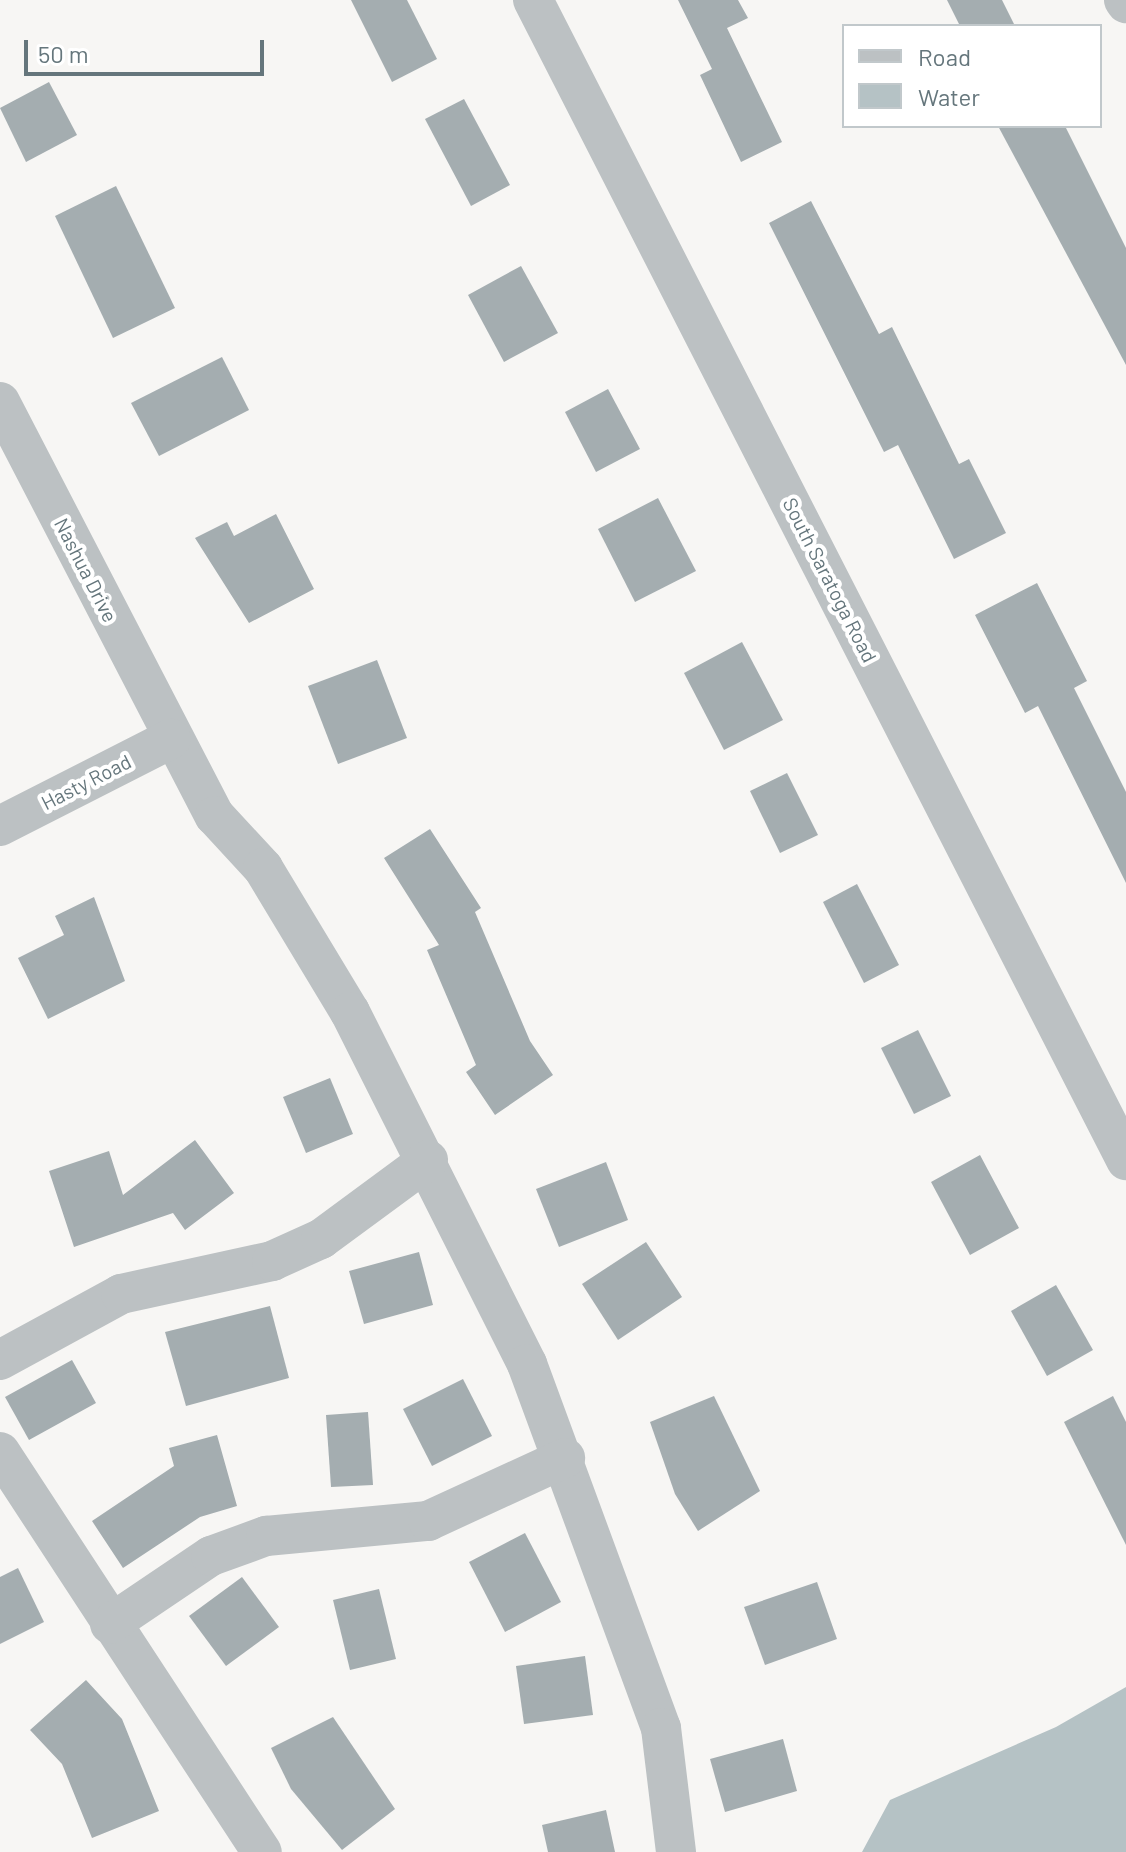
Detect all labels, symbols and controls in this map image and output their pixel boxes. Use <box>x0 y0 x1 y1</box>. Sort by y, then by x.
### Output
scale bar <box>28 24 268 74</box>
legend <box>842 24 1102 128</box>
text: 50 m <box>38 39 89 68</box>
text: Road <box>918 42 971 71</box>
text: Water <box>918 82 980 111</box>
street label: South Saratoga Road <box>778 494 882 666</box>
street label: Nashua Drive <box>50 514 122 626</box>
street label: Hasty Road <box>37 749 135 815</box>

